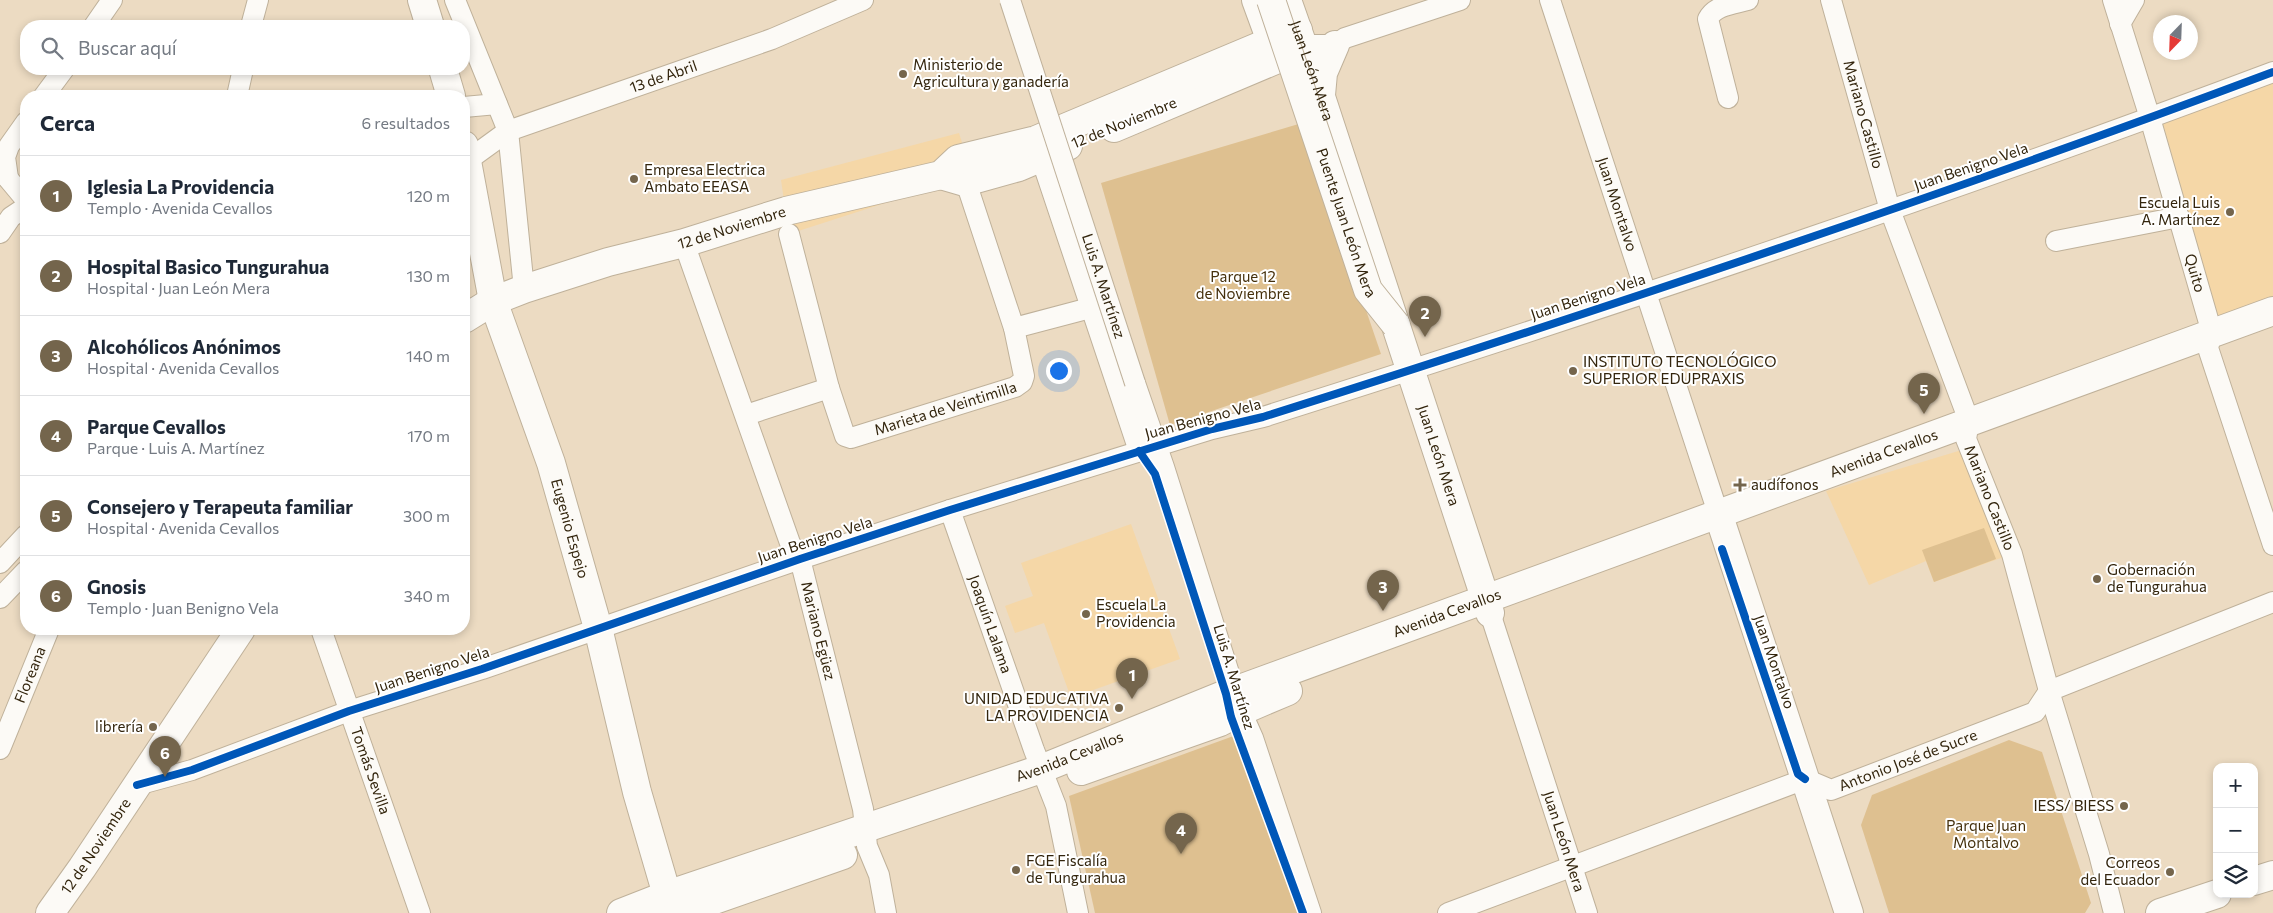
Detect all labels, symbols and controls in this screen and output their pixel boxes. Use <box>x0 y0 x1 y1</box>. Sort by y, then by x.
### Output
north arrow <box>2153 15 2198 60</box>
street label: Juan León Mera <box>1287 18 1338 123</box>
search box <box>20 20 470 75</box>
icon: search <box>38 34 66 62</box>
text: Buscar aquí <box>78 36 177 59</box>
place label: Ministerio de Agricultura y ganadería <box>913 55 1069 90</box>
street label: 13 de Abril <box>627 56 699 96</box>
street label: Mariano Castillo <box>1840 58 1888 171</box>
marker: Ministerio de Agricultura y ganadería <box>897 68 909 80</box>
street label: 12 de Noviembre <box>1068 93 1179 151</box>
text: Cerca <box>40 110 95 135</box>
text: 6 resultados <box>362 113 450 132</box>
street label: Juan Benigno Vela <box>1911 138 2030 194</box>
street label: Puente Juan León Mera <box>1313 146 1380 301</box>
street label: Juan Montalvo <box>1594 155 1642 254</box>
place label: Empresa Electrica Ambato EEASA <box>644 160 765 195</box>
marker: Empresa Electrica Ambato EEASA <box>628 173 640 185</box>
text: Iglesia La Providencia <box>87 175 274 198</box>
text: 1 <box>52 186 60 205</box>
text: 120 m <box>407 186 450 205</box>
place label: Escuela Luis A. Martínez <box>2138 193 2220 228</box>
text: Templo · Avenida Cevallos <box>87 198 273 217</box>
street label: 12 de Noviembre <box>676 202 788 252</box>
marker: Escuela Luis A. Martínez <box>2224 206 2236 218</box>
street label: Luis A. Martínez <box>1079 231 1130 341</box>
street label: Quito <box>2182 251 2210 294</box>
text: Hospital Basico Tungurahua <box>87 255 329 278</box>
text: 2 <box>51 266 61 285</box>
text: 130 m <box>407 266 450 285</box>
park label: Parque 12 de Noviembre <box>1196 267 1290 302</box>
street label: Juan Benigno Vela <box>1528 269 1647 323</box>
text: Hospital · Juan León Mera <box>87 278 270 297</box>
pin: 2 <box>1409 296 1441 337</box>
text: Alcohólicos Anónimos <box>87 335 281 358</box>
text: 3 <box>51 346 61 365</box>
text: 140 m <box>406 346 450 365</box>
place label: INSTITUTO TECNOLÓGICO SUPERIOR EDUPRAXIS <box>1583 351 1776 387</box>
text: Hospital · Avenida Cevallos <box>87 358 279 377</box>
your location <box>1046 358 1072 384</box>
marker: INSTITUTO TECNOLÓGICO SUPERIOR EDUPRAXIS <box>1567 365 1579 377</box>
pin: 5 <box>1908 373 1940 414</box>
street label: Marieta de Veintimilla <box>872 377 1019 438</box>
street label: Juan Benigno Vela <box>1143 394 1263 442</box>
street label: Juan León Mera <box>1414 402 1464 508</box>
text: Parque Cevallos <box>87 415 226 438</box>
street label: Avenida Cevallos <box>1827 424 1940 480</box>
text: 4 <box>51 426 61 445</box>
text: 170 m <box>407 426 450 445</box>
text: Parque · Luis A. Martínez <box>87 438 265 457</box>
street label: Mariano Castillo <box>1961 442 2020 553</box>
place label: audífonos <box>1751 475 1819 493</box>
street label: Eugenio Espejo <box>548 476 593 580</box>
marker: audífonos <box>1733 478 1747 492</box>
text: Consejero y Terapeuta familiar <box>87 495 353 518</box>
text: 5 <box>51 506 61 525</box>
text: 300 m <box>403 506 450 525</box>
street label: Juan Benigno Vela <box>755 512 874 566</box>
text: Hospital · Avenida Cevallos <box>87 518 279 537</box>
place label: Gobernación de Tungurahua <box>2107 560 2207 595</box>
pin: 3 <box>1367 570 1399 611</box>
street label: Joaquín Lalama <box>965 572 1016 675</box>
marker: Gobernación de Tungurahua <box>2091 573 2103 585</box>
text: Gnosis <box>87 575 146 598</box>
street label: Mariano Egüez <box>798 579 840 682</box>
street label: Avenida Cevallos <box>1390 584 1503 640</box>
text: 6 <box>51 586 61 605</box>
text: 340 m <box>404 586 450 605</box>
place label: Escuela La Providencia <box>1096 595 1176 630</box>
text: Templo · Juan Benigno Vela <box>87 598 279 617</box>
marker: Escuela La Providencia <box>1080 608 1092 620</box>
street label: Juan Montalvo <box>1750 612 1799 711</box>
street label: Luis A. Martínez <box>1210 622 1260 732</box>
street label: Juan Benigno Vela <box>372 642 491 696</box>
street label: Floreana <box>10 644 49 705</box>
pin: 1 <box>1116 658 1148 699</box>
place label: UNIDAD EDUCATIVA LA PROVIDENCIA <box>964 689 1109 724</box>
marker: UNIDAD EDUCATIVA LA PROVIDENCIA <box>1113 702 1125 714</box>
place label: librería <box>95 717 143 735</box>
marker: librería <box>147 721 159 733</box>
street label: Tomás Sevilla <box>348 724 395 817</box>
street label: Antonio José de Sucre <box>1836 725 1980 794</box>
street label: Avenida Cevallos <box>1013 727 1126 785</box>
pin: 6 <box>149 736 181 777</box>
map controls <box>2213 763 2258 898</box>
button: + <box>2213 763 2258 808</box>
street label: Juan León Mera <box>1540 788 1590 894</box>
street label: 12 de Noviembre <box>56 794 134 897</box>
place label: IESS/ BIESS <box>2033 796 2114 814</box>
marker: IESS/ BIESS <box>2118 800 2130 812</box>
button: − <box>2213 808 2258 853</box>
pin: 4 <box>1165 813 1197 854</box>
park label: Parque Juan Montalvo <box>1946 816 2026 851</box>
place label: FGE Fiscalía de Tungurahua <box>1026 851 1126 886</box>
place label: Correos del Ecuador <box>2081 853 2160 888</box>
button: layers <box>2213 853 2258 898</box>
marker: FGE Fiscalía de Tungurahua <box>1010 864 1022 876</box>
marker: Correos del Ecuador <box>2164 866 2176 878</box>

